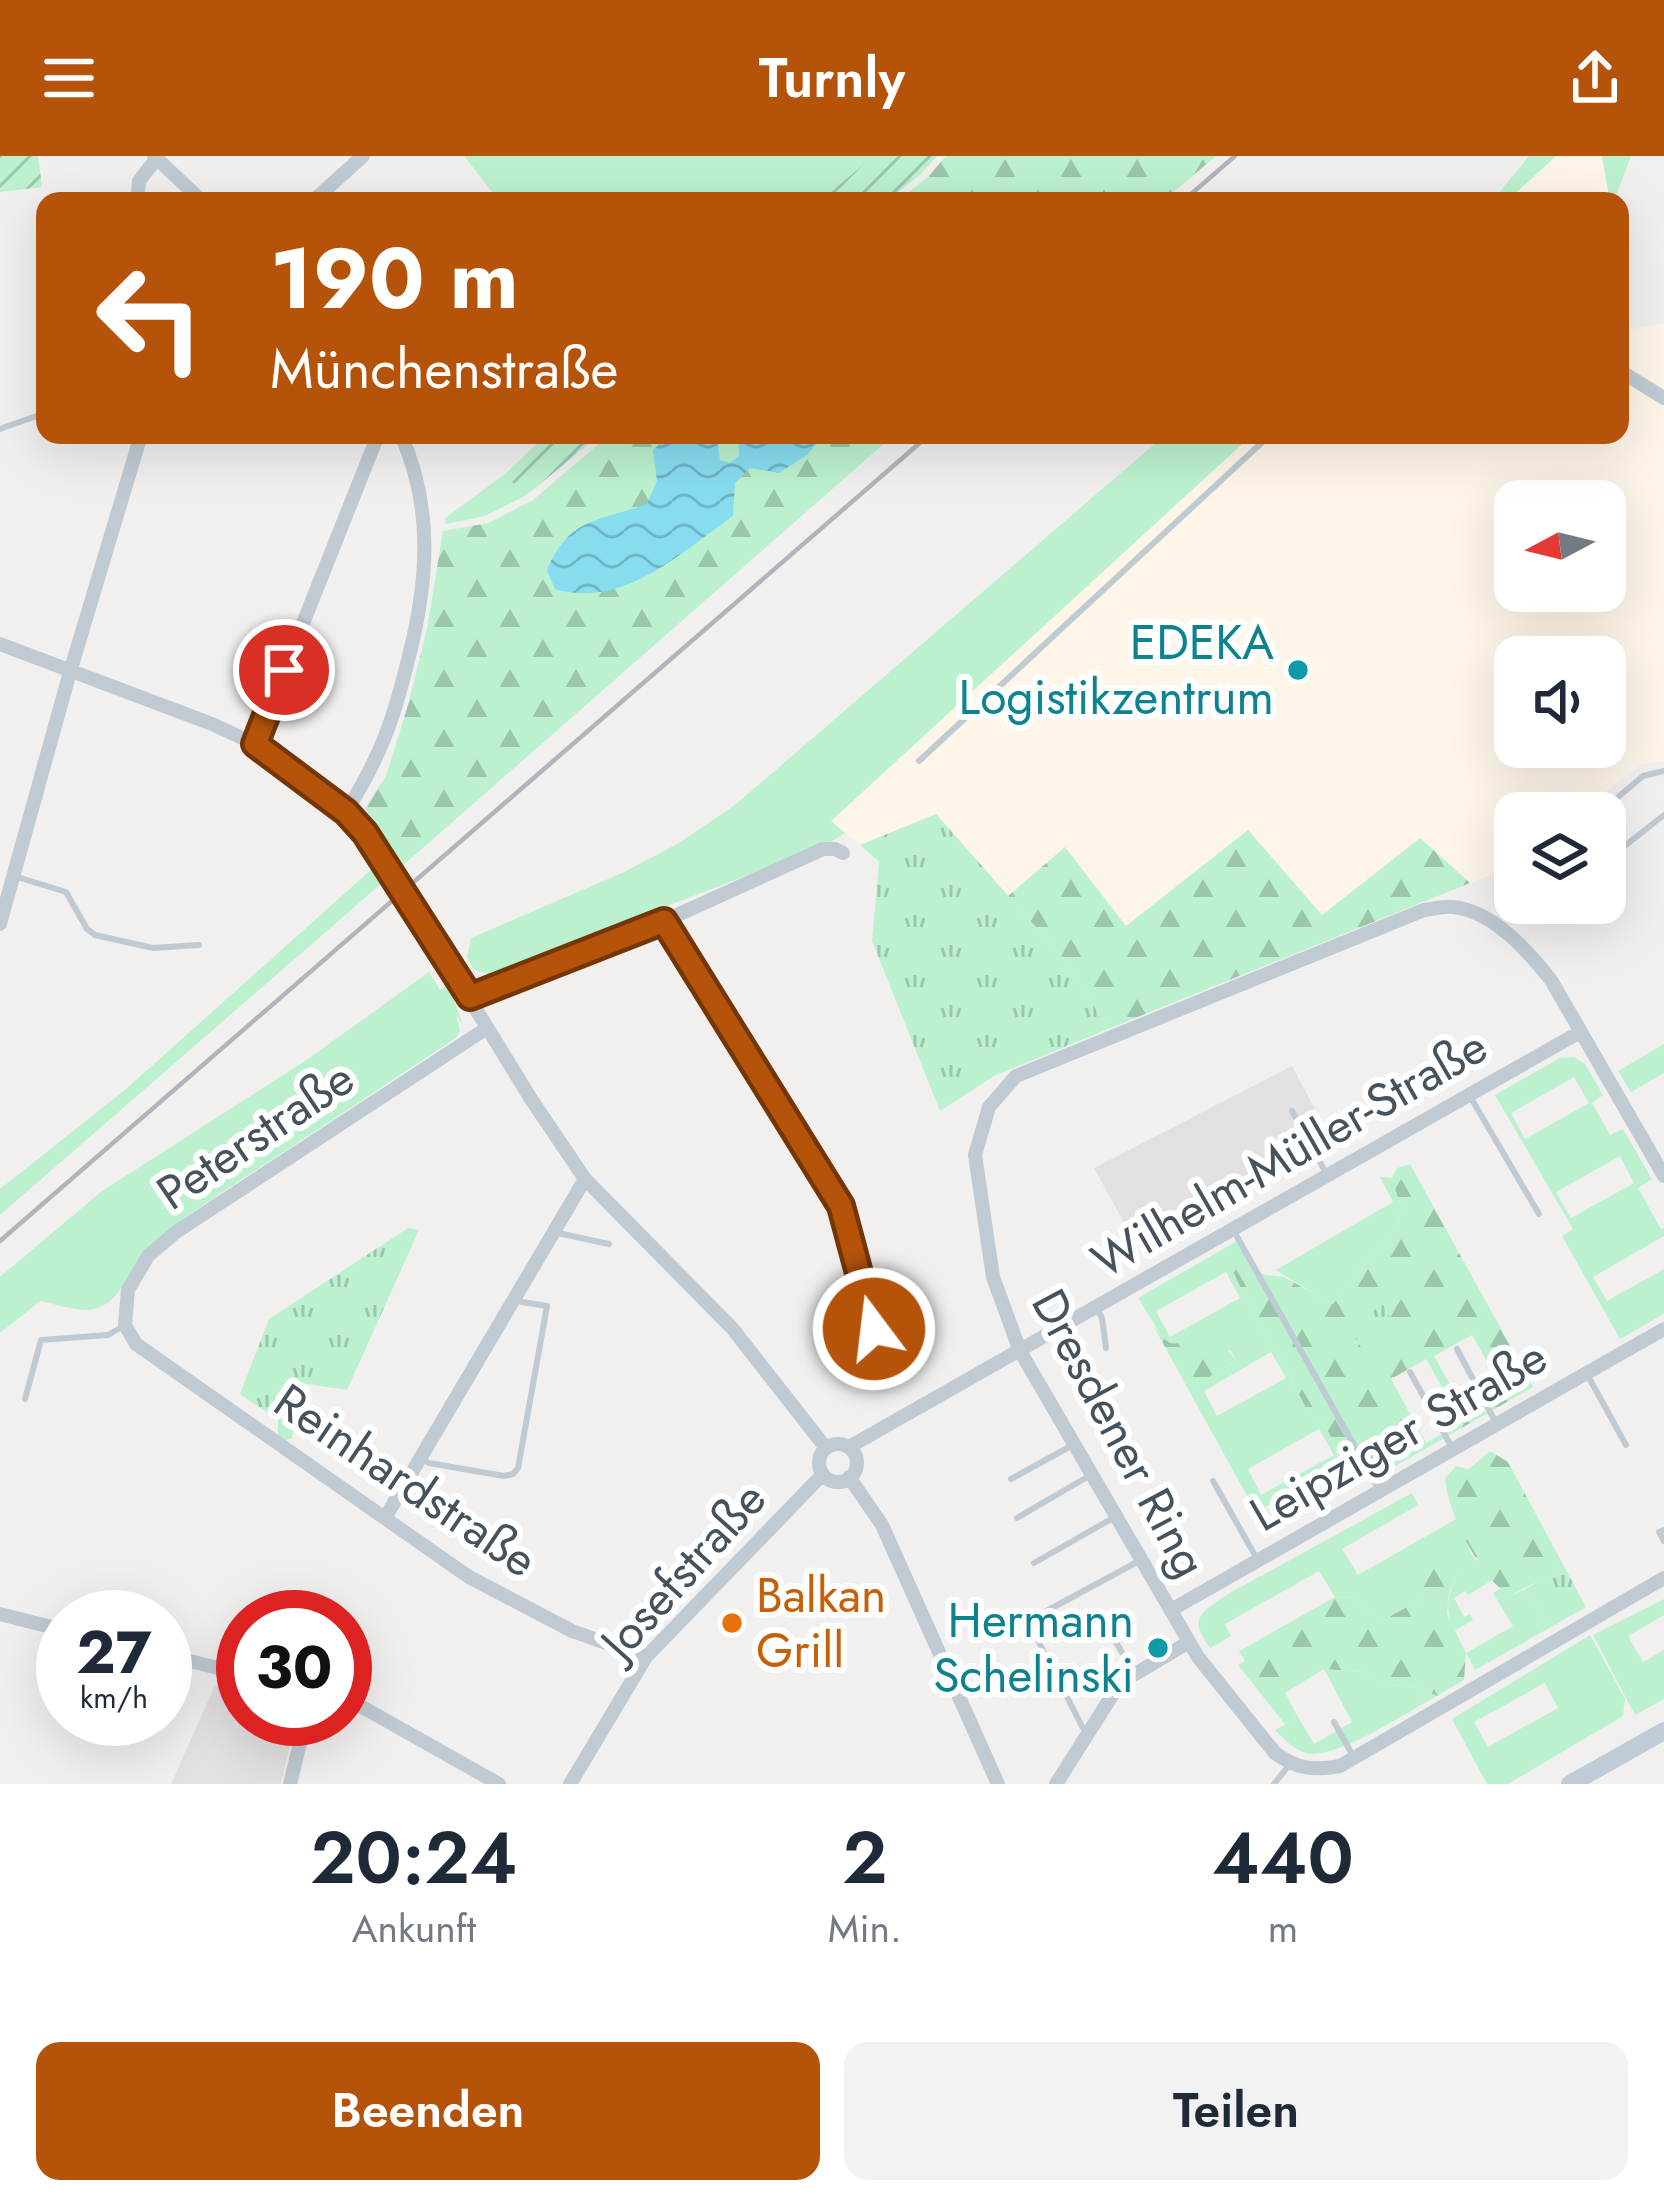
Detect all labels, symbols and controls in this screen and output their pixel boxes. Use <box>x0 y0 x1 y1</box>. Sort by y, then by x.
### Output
text: Turnly <box>759 39 905 117</box>
icon: menu <box>36 45 102 111</box>
icon: share <box>1562 45 1628 111</box>
text: 190 m <box>270 218 519 340</box>
icon: left <box>72 240 228 396</box>
text: Münchenstraße <box>270 330 618 408</box>
north arrow <box>1494 480 1626 612</box>
map controls <box>1494 480 1626 924</box>
place label: EDEKA Logistikzentrum <box>959 608 1274 732</box>
pin <box>233 619 335 721</box>
button: sound <box>1494 636 1626 768</box>
icon: arrive <box>251 637 317 703</box>
marker: EDEKA Logistikzentrum <box>1285 657 1311 683</box>
button: layers <box>1494 792 1626 924</box>
street label: Wilhelm-Müller-Straße <box>1079 1012 1500 1295</box>
street label: Peterstraße <box>143 1044 368 1227</box>
position arrow <box>811 1266 937 1392</box>
street label: Dresdener Ring <box>1015 1277 1224 1589</box>
street label: Leipziger Straße <box>1237 1323 1559 1548</box>
street label: Reinhardstraße <box>261 1367 551 1594</box>
street label: Josefstraße <box>581 1466 782 1679</box>
place label: Balkan Grill <box>756 1561 886 1685</box>
place label: Hermann Schelinski <box>933 1586 1134 1710</box>
speed limit sign: 30 <box>216 1590 372 1746</box>
text: 27 <box>76 1609 152 1696</box>
marker: Balkan Grill <box>719 1610 745 1636</box>
marker: Hermann Schelinski <box>1145 1635 1171 1661</box>
text: km/h <box>80 1676 148 1719</box>
text: 20:24 <box>310 1806 518 1910</box>
text: 2 <box>842 1806 887 1910</box>
text: 440 <box>1212 1806 1354 1910</box>
text: Ankunft <box>352 1900 476 1957</box>
text: Min. <box>828 1900 902 1957</box>
text: m <box>1268 1900 1298 1957</box>
button: Beenden <box>36 2042 820 2180</box>
button: Teilen <box>844 2042 1628 2180</box>

